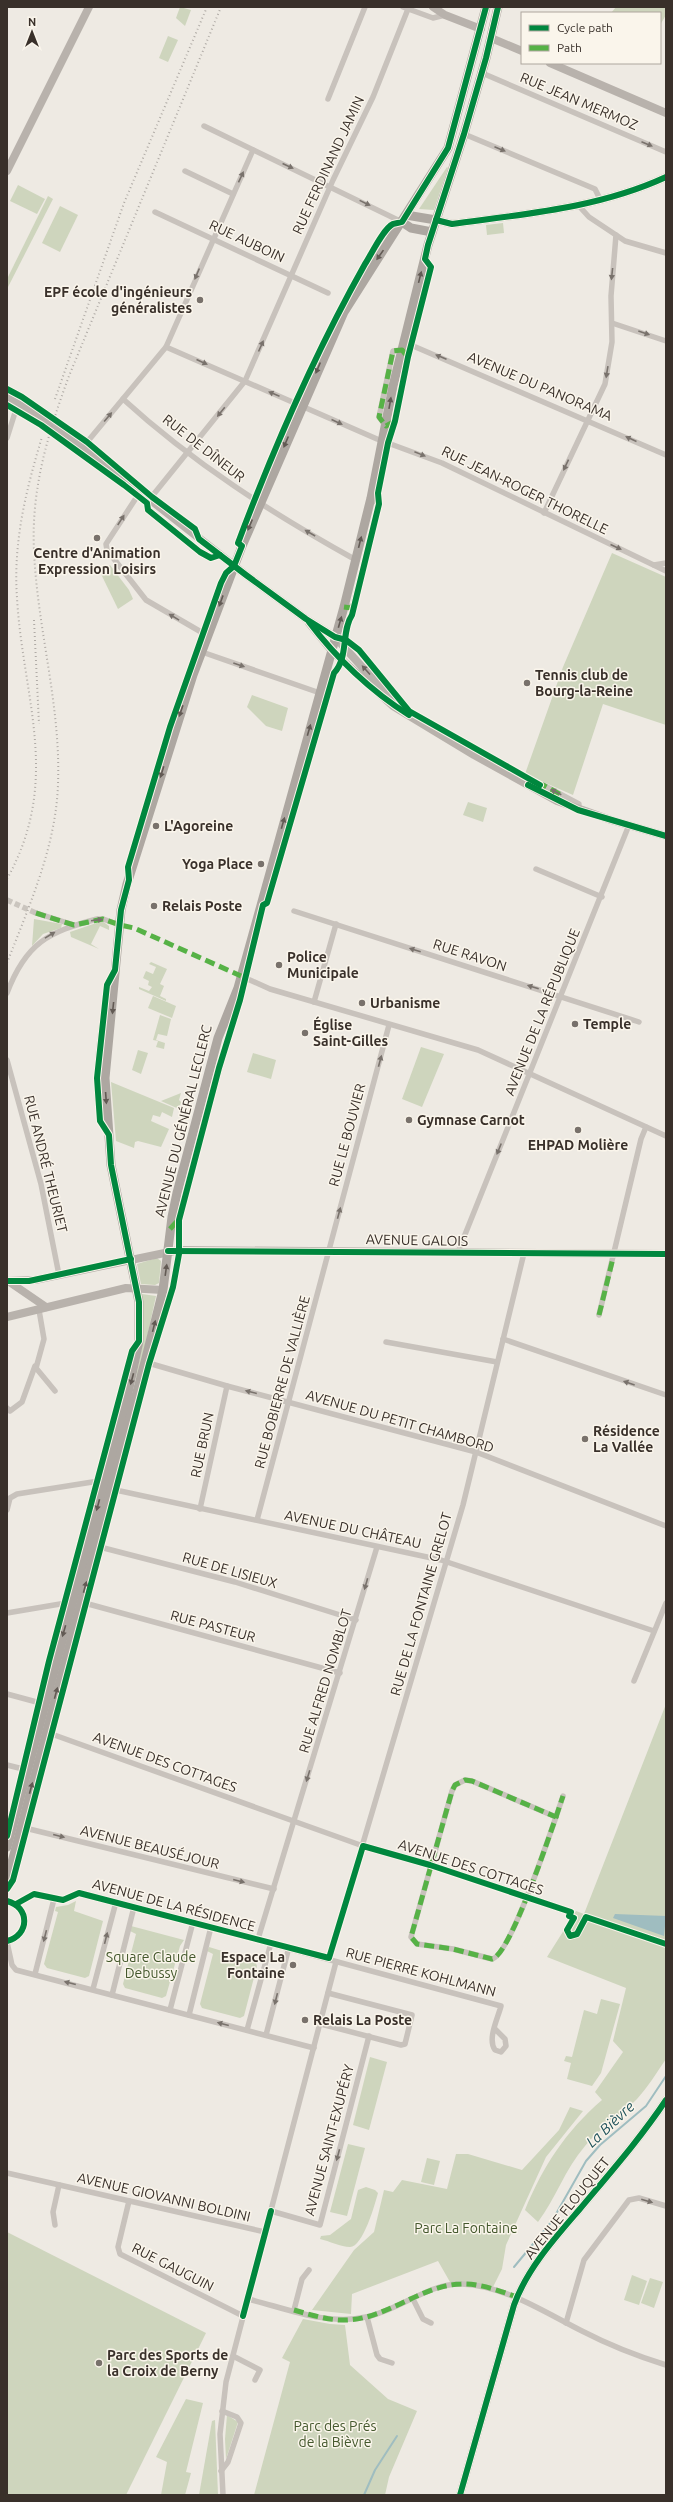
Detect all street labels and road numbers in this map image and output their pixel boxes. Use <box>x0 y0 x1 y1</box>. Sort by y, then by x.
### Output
street label: RUE JEAN MERMOZ <box>518 69 640 133</box>
street label: RUE FERDINAND JAMIN <box>289 93 367 237</box>
street label: RUE AUBOIN <box>207 217 287 265</box>
street label: AVENUE DU PANORAMA <box>465 348 615 424</box>
street label: RUE DE DÎNEUR <box>160 410 249 485</box>
street label: RUE JEAN-ROGER THORELLE <box>439 443 611 537</box>
street label: AVENUE DE LA RÉPUBLIQUE <box>500 926 583 1098</box>
street label: RUE RAVON <box>431 936 509 974</box>
street label: AVENUE DU GÉNÉRAL LECLERC <box>150 1023 215 1219</box>
street label: RUE LE BOUVIER <box>326 1082 368 1188</box>
street label: RUE ANDRÉ THEURIET <box>21 1093 72 1234</box>
street label: AVENUE GALOIS <box>366 1231 468 1249</box>
street label: RUE BOBIERRE DE VALLIÈRE <box>250 1293 313 1470</box>
street label: AVENUE DU PETIT CHAMBORD <box>304 1386 496 1456</box>
street label: RUE BRUN <box>187 1411 217 1479</box>
street label: AVENUE DU CHÂTEAU <box>283 1506 423 1551</box>
street label: RUE DE LA FONTAINE GRELOT <box>387 1510 455 1698</box>
street label: RUE DE LISIEUX <box>181 1549 280 1591</box>
street label: RUE PASTEUR <box>169 1607 258 1645</box>
street label: RUE ALFRED NOMBLOT <box>295 1607 355 1755</box>
street label: AVENUE DES COTTAGES <box>91 1729 239 1795</box>
street label: AVENUE BEAUSÉJOUR <box>79 1821 222 1872</box>
street label: AVENUE DES COTTAGES <box>396 1836 546 1898</box>
street label: AVENUE DE LA RÉSIDENCE <box>91 1875 258 1935</box>
street label: RUE PIERRE KOHLMANN <box>344 1944 498 2000</box>
street label: AVENUE SAINT-EXUPÉRY <box>300 2062 357 2217</box>
street label: AVENUE FLOUQUET <box>521 2154 613 2262</box>
street label: AVENUE GIOVANNI BOLDINI <box>76 2169 252 2225</box>
street label: RUE GAUGUIN <box>129 2240 217 2294</box>

